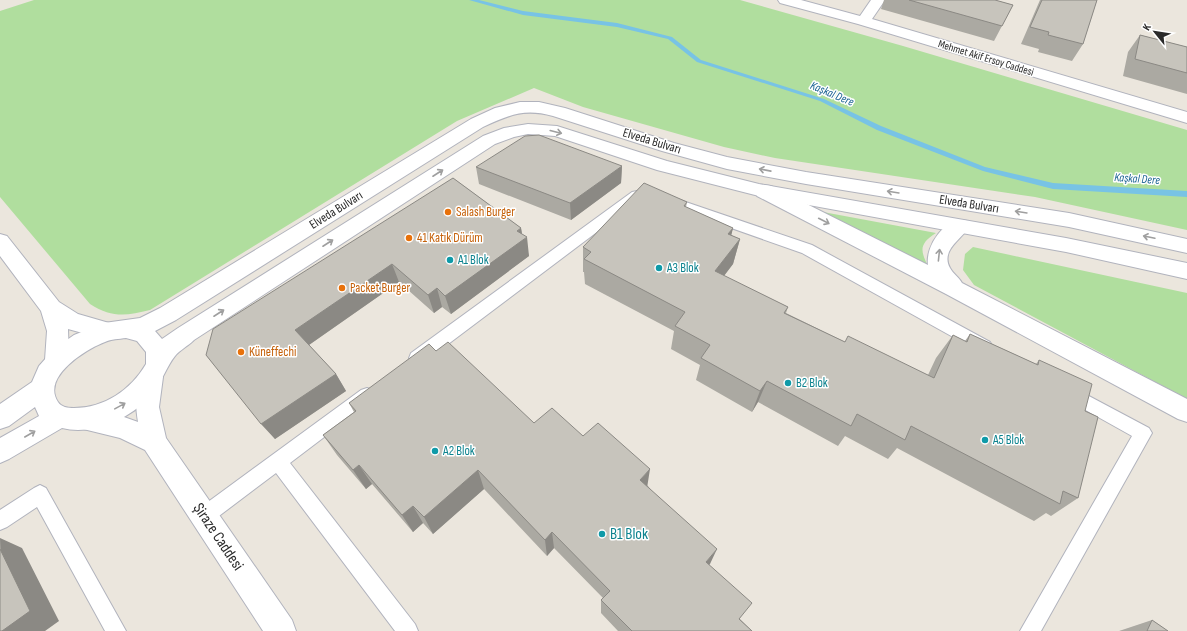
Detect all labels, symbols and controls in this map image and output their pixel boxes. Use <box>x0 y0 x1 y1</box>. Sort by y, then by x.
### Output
north arrow <box>1135 12 1175 52</box>
text: K <box>1140 21 1154 33</box>
street label: Mehmet Akif Ersoy Caddesi <box>937 37 1035 79</box>
water label: Kaşkal Dere <box>808 78 856 110</box>
street label: Elveda Bulvarı <box>621 125 683 157</box>
one-way arrow <box>549 128 562 136</box>
one-way arrow <box>759 166 772 174</box>
one-way arrow <box>432 169 443 177</box>
water label: Kaşkal Dere <box>1114 170 1161 188</box>
street label: Elveda Bulvarı <box>306 187 366 233</box>
one-way arrow <box>887 188 900 196</box>
street label: Elveda Bulvarı <box>938 191 1000 217</box>
place label: Salash Burger <box>456 204 515 220</box>
marker: Salash Burger <box>443 207 453 217</box>
one-way arrow <box>1015 208 1028 216</box>
one-way arrow <box>817 218 829 226</box>
place label: 41 Katık Dürüm <box>417 230 483 246</box>
marker: 41 Katık Dürüm <box>404 233 414 243</box>
one-way arrow <box>1143 233 1156 241</box>
one-way arrow <box>322 239 333 247</box>
one-way arrow <box>935 249 943 262</box>
place label: A1 Blok <box>457 252 489 268</box>
marker: A1 Blok <box>445 255 455 265</box>
place label: A3 Blok <box>666 260 699 276</box>
marker: A3 Blok <box>654 263 664 273</box>
place label: Packet Burger <box>350 280 410 296</box>
marker: Packet Burger <box>337 283 347 293</box>
one-way arrow <box>213 309 224 317</box>
place label: Küneffechi <box>249 344 297 360</box>
marker: Küneffechi <box>236 347 246 357</box>
place label: B2 Blok <box>796 375 828 391</box>
marker: B2 Blok <box>783 378 793 388</box>
one-way arrow <box>114 402 126 409</box>
one-way arrow <box>24 429 36 437</box>
place label: A5 Blok <box>992 432 1024 448</box>
marker: A5 Blok <box>980 435 990 445</box>
place label: A2 Blok <box>442 443 475 459</box>
marker: A2 Blok <box>430 446 440 456</box>
street label: Şiraze Caddesi <box>189 500 247 574</box>
place label: B1 Blok <box>610 525 648 544</box>
marker: B1 Blok <box>597 529 607 539</box>

